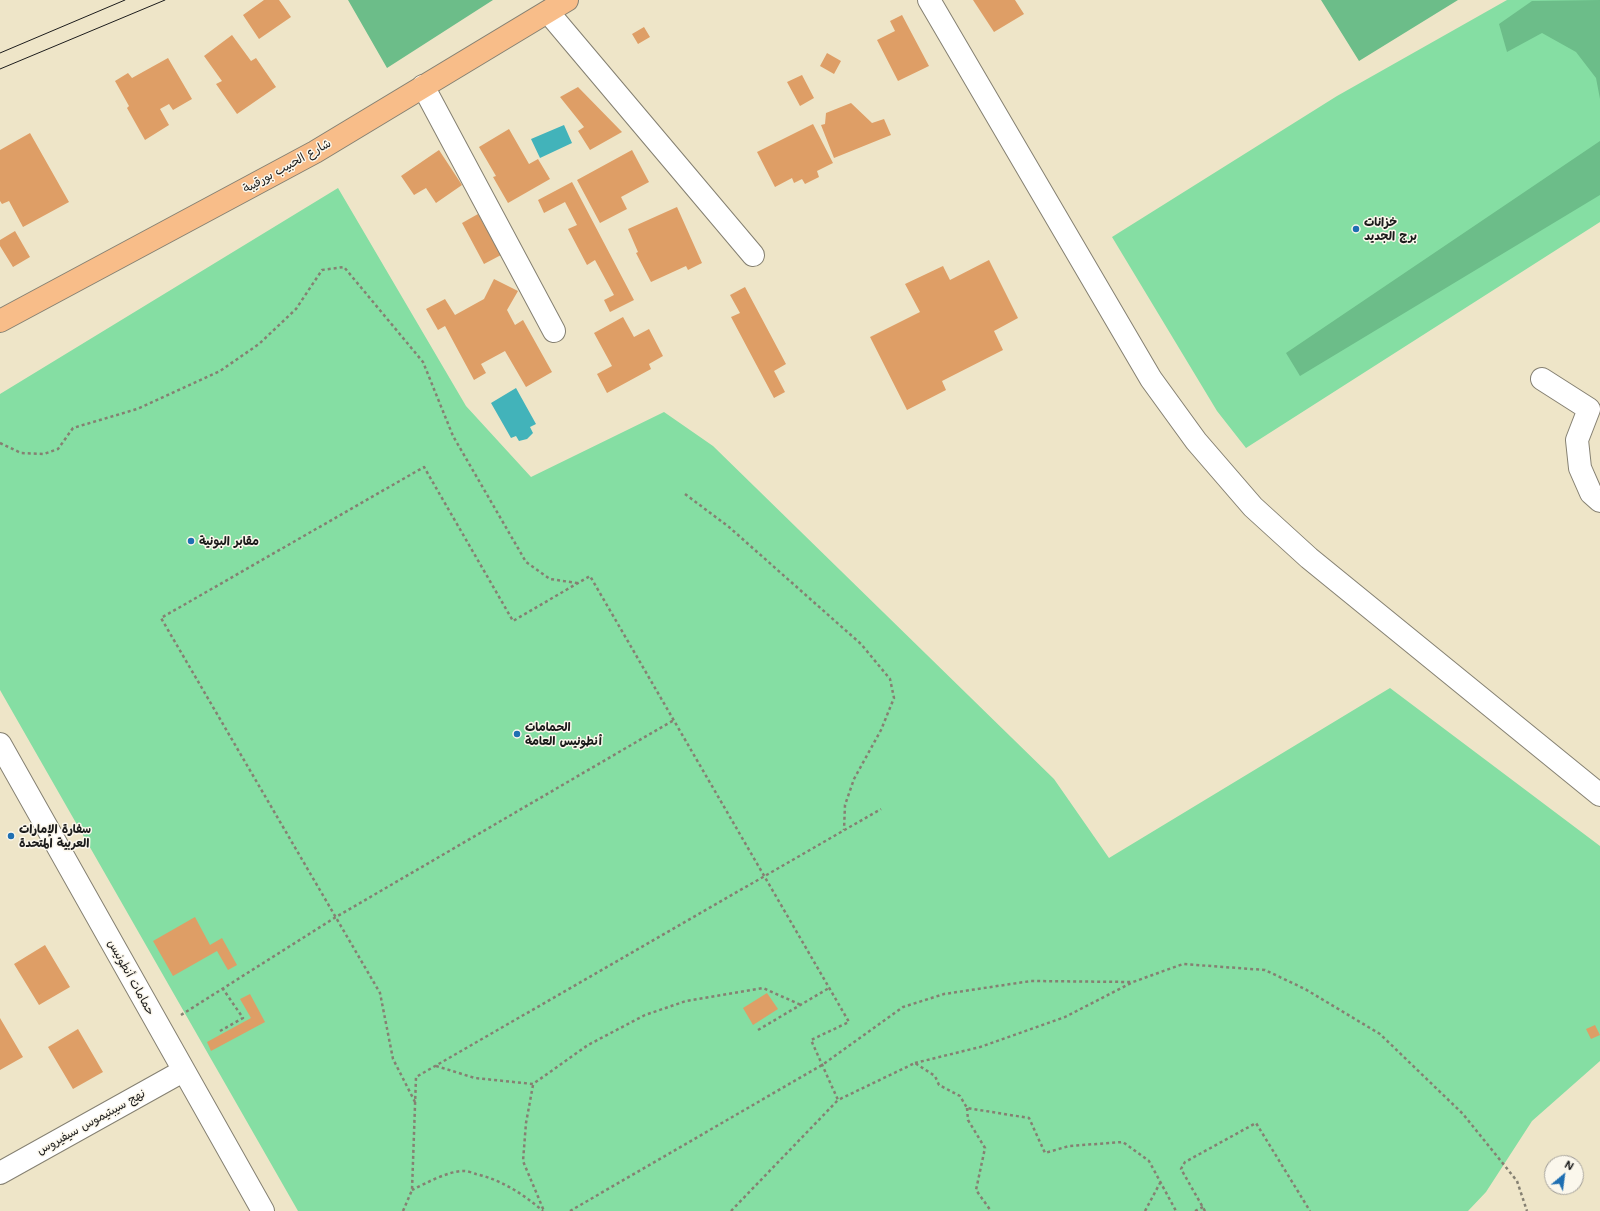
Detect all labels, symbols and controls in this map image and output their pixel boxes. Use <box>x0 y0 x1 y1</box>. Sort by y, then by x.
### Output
street label: شارع الحبيب بورقيبة <box>240 136 334 196</box>
place label: خزانات برج الجديد <box>1364 215 1417 243</box>
marker: خزانات برج الجديد <box>1351 224 1361 234</box>
place label: مقابر البونية <box>199 534 259 548</box>
marker: مقابر البونية <box>186 536 196 546</box>
place label: الحمامات أنطونيس العامة <box>525 720 602 748</box>
marker: الحمامات أنطونيس العامة <box>512 729 522 739</box>
place label: سفارة الإمارات العربية المتحدة <box>19 822 91 850</box>
marker: سفارة الإمارات العربية المتحدة <box>6 831 16 841</box>
street label: حمامات أنطونيس <box>104 937 158 1017</box>
street label: نهج سيبتيموس سيفيروس <box>34 1086 148 1158</box>
north arrow <box>1544 1155 1584 1195</box>
text: N <box>1562 1156 1577 1174</box>

